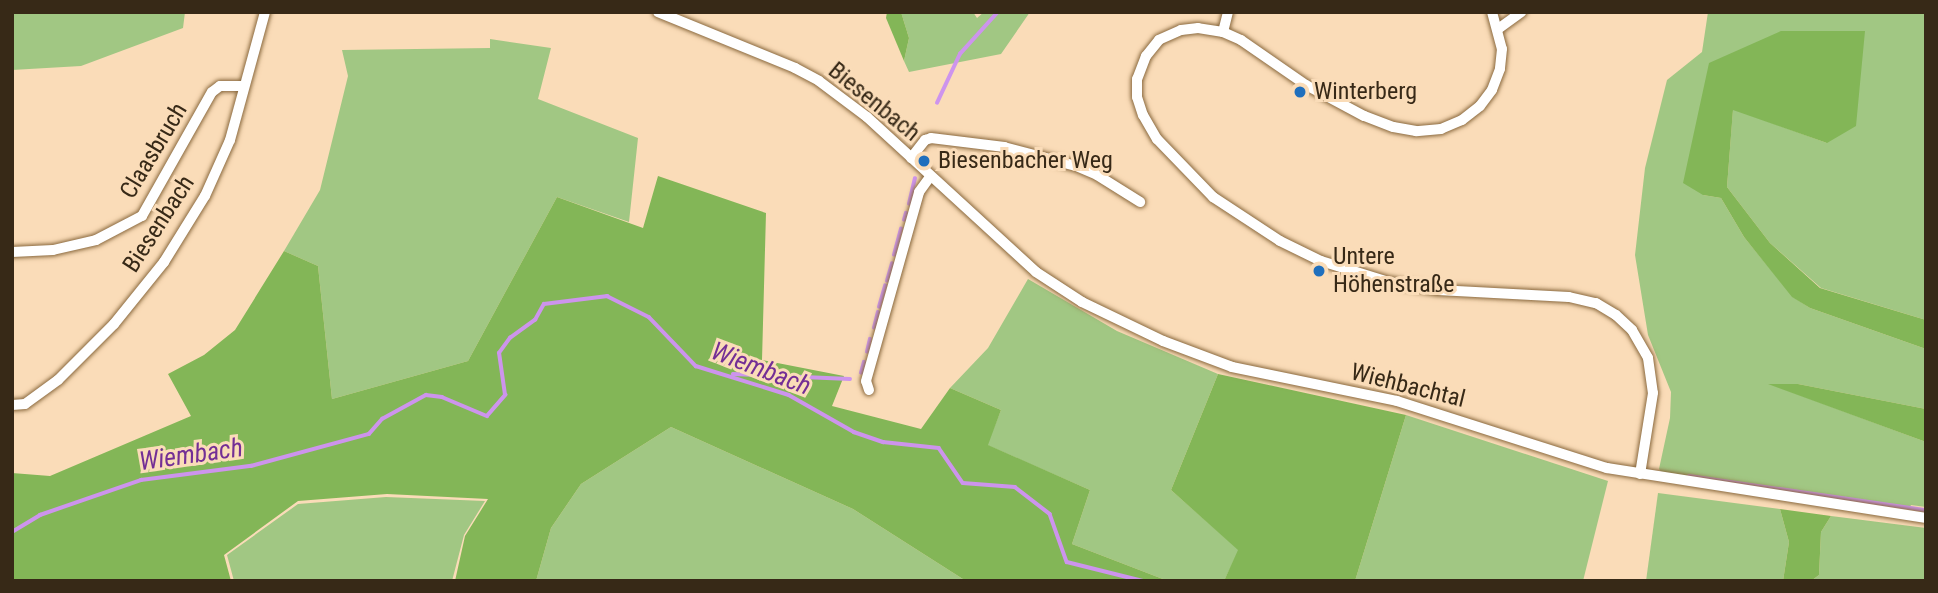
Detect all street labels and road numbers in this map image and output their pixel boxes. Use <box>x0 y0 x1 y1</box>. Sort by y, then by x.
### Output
street label: Biesenbach <box>822 56 926 148</box>
street label: Claasbruch <box>114 98 194 204</box>
street label: Biesenbach <box>117 170 201 278</box>
street label: Wiehbachtal <box>1348 358 1468 414</box>

